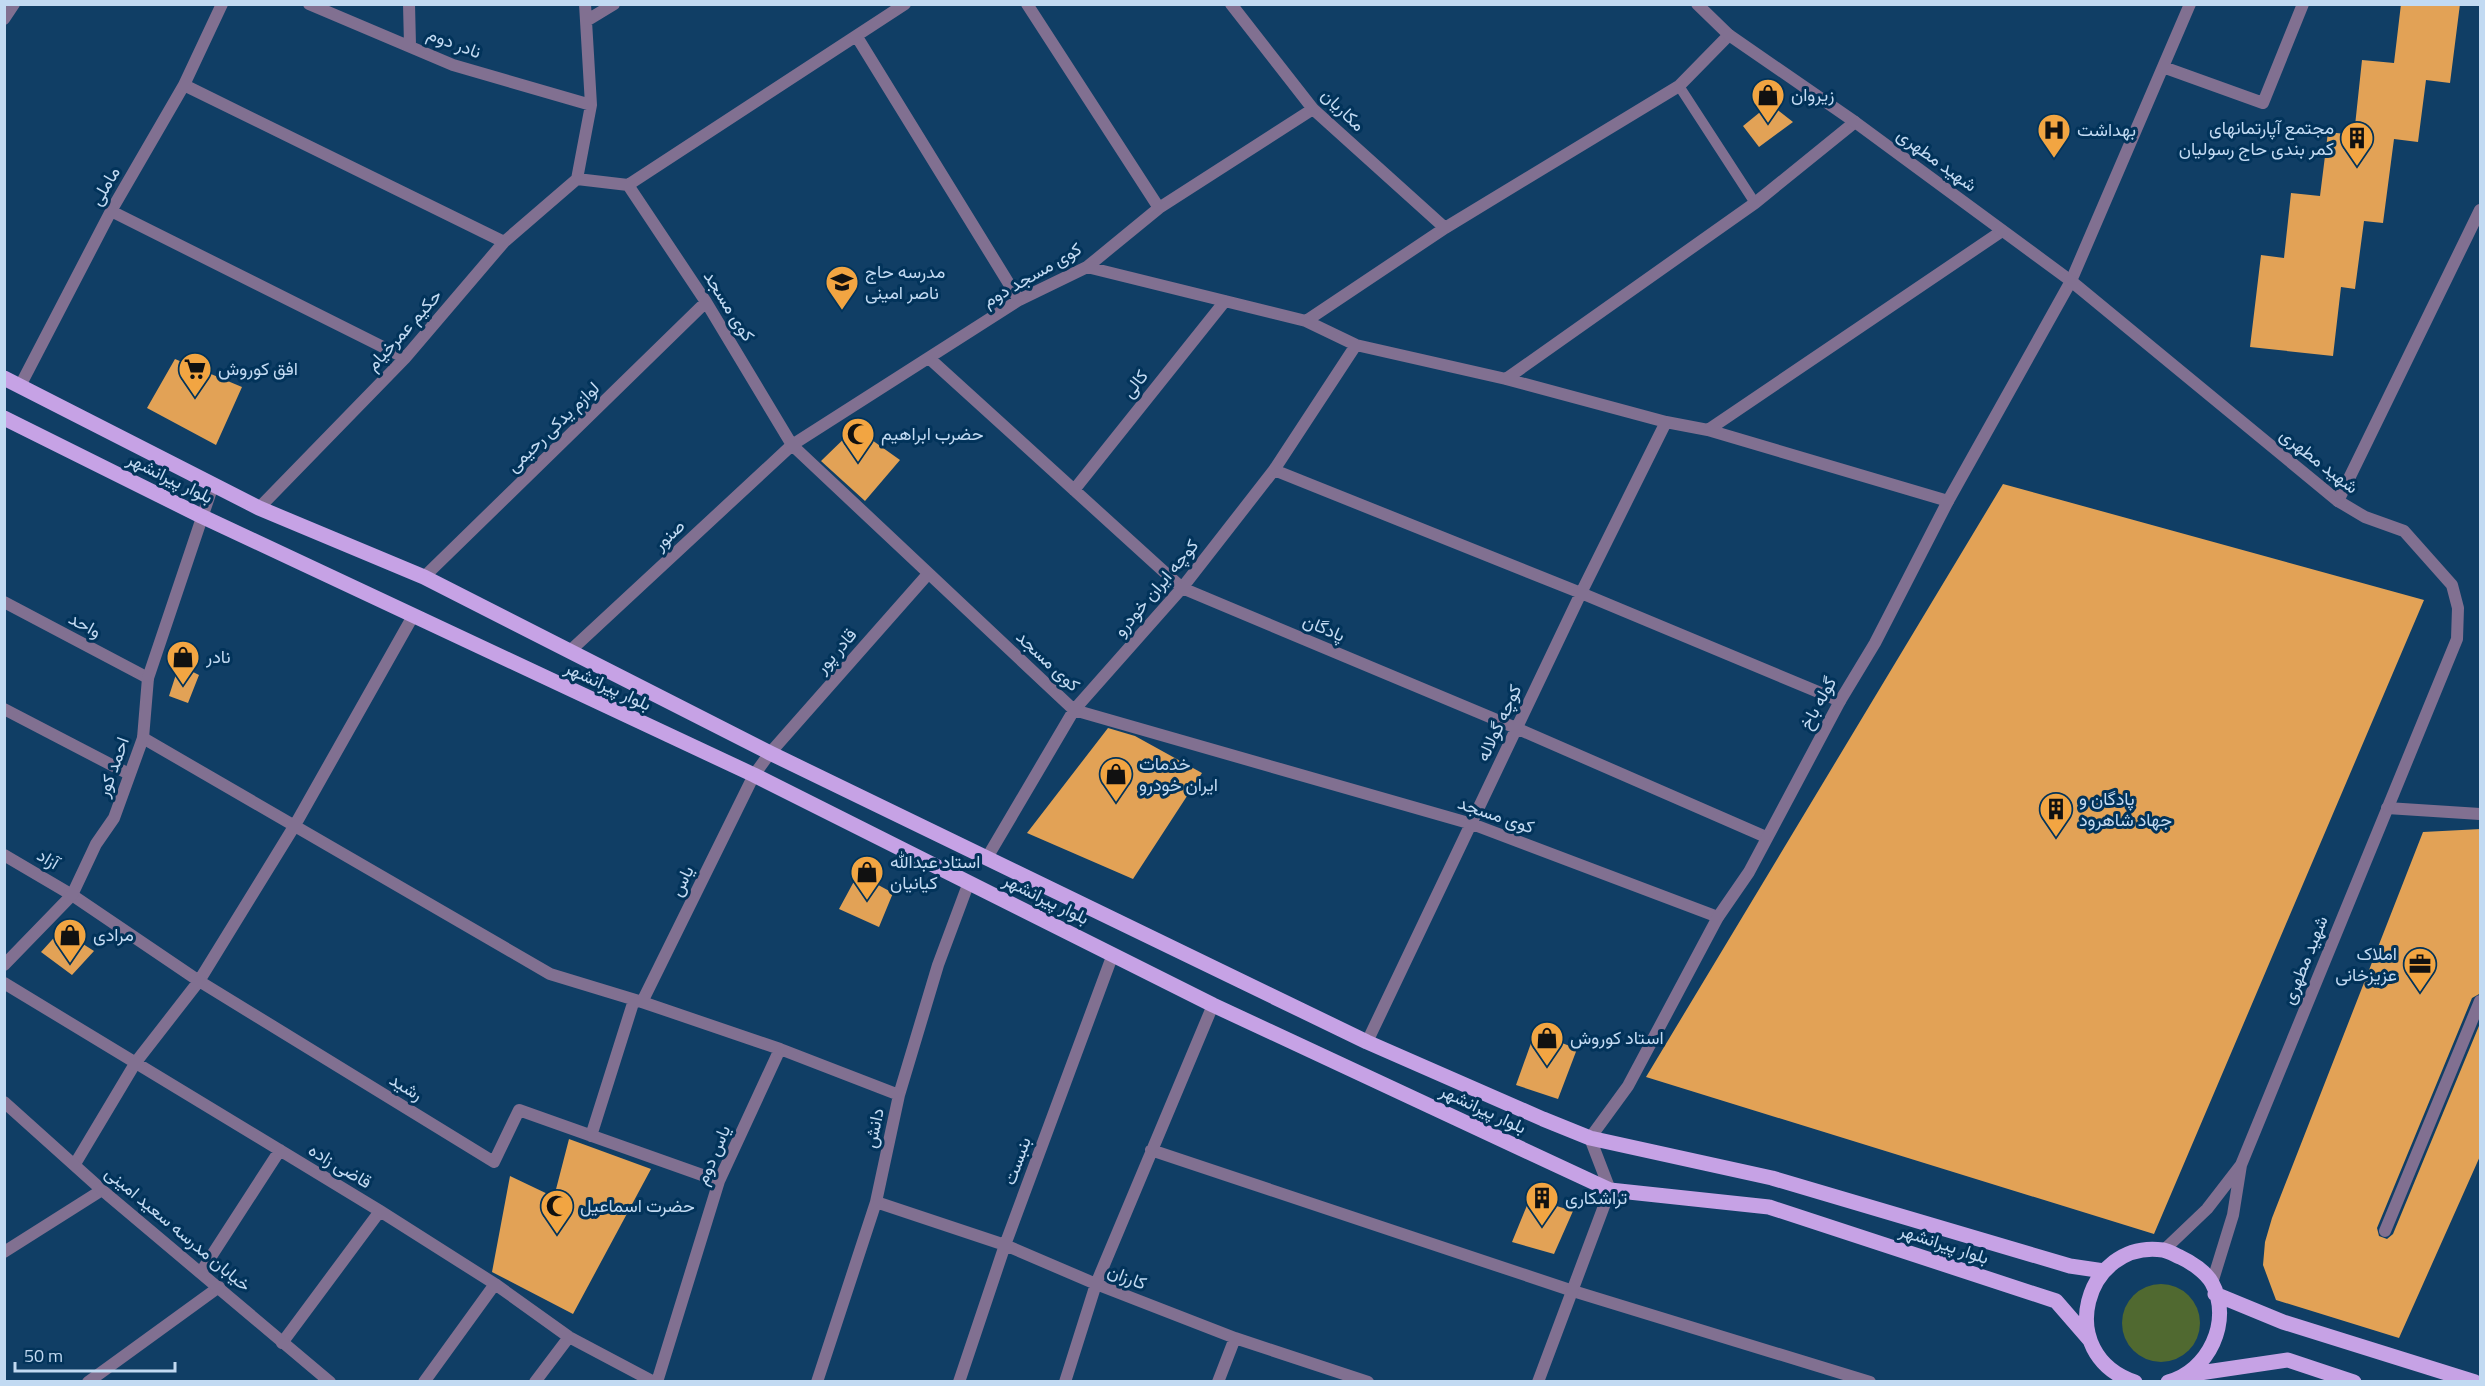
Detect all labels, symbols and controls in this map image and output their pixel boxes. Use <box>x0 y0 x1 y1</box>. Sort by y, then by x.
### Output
street label: نادر دوم <box>423 20 485 65</box>
shop icon: زیروان <box>1750 77 1786 124</box>
place label: زیروان <box>1791 81 1834 108</box>
street label: مکاریان <box>1315 82 1371 137</box>
hospital icon: بهداشت <box>2036 112 2072 159</box>
place label: مجتمع آپارتمانهای کمر بندی حاج رسولیان <box>2179 114 2334 162</box>
place label: بهداشت <box>2077 116 2136 143</box>
building icon: مجتمع آپارتمانهای کمر بندی حاج رسولیان <box>2339 120 2375 167</box>
street label: شهید مطهری <box>1891 121 1983 198</box>
street label: ماملی <box>83 161 127 210</box>
street label: کوی مسجد دوم <box>977 235 1086 314</box>
place label: مدرسه حاج ناصر امینی <box>865 258 945 306</box>
school or university icon: مدرسه حاج ناصر امینی <box>824 264 860 311</box>
street label: کوی مسجد <box>697 265 762 347</box>
street label: حکیم عمرخیام <box>359 283 448 377</box>
supermarket icon: افق کوروش <box>177 351 213 398</box>
place label: افق کوروش <box>218 355 298 382</box>
street label: کالی <box>1115 364 1154 404</box>
street label: لوازم یدکی رحیمی <box>500 375 606 478</box>
mosque icon: حضرب ابراهیم <box>840 416 876 463</box>
place label: حضرب ابراهیم <box>881 420 984 447</box>
street label: شهید مطهری <box>2274 421 2364 500</box>
street label: بلوار پیرانشهر <box>122 445 218 510</box>
street label: صنور <box>646 513 691 557</box>
street label: کوچه ایران خودرو <box>1107 533 1205 642</box>
street label: واحد <box>64 605 106 644</box>
street label: پادگان <box>1299 607 1350 648</box>
street label: قادر پور <box>808 622 863 680</box>
street label: کوی مسجد <box>1010 624 1087 698</box>
shop icon: نادر <box>165 639 201 686</box>
place label: نادر <box>205 643 231 670</box>
street label: بلوار پیرانشهر <box>560 653 656 717</box>
street label: گوله باخ <box>1792 671 1843 734</box>
street label: کوچه گولاله <box>1469 680 1528 766</box>
street label: احمد کور <box>89 733 136 802</box>
place label: خدمات ایران خودرو <box>1139 750 1218 798</box>
shop icon: خدمات ایران خودرو <box>1098 756 1134 803</box>
place label: پادگان و جهاد شاهرود <box>2079 785 2172 833</box>
street label: کوی مسجد <box>1454 789 1538 840</box>
building icon: پادگان و جهاد شاهرود <box>2038 791 2074 838</box>
street label: آزاد <box>32 841 66 877</box>
place label: استاد عبدالله کیانیان <box>890 848 980 896</box>
shop icon: استاد عبدالله کیانیان <box>849 854 885 901</box>
street label: یاس <box>662 861 701 901</box>
street label: بلوار پیرانشهر <box>998 866 1094 931</box>
street label: شهید مطهری <box>2274 911 2335 1008</box>
shop icon: مرادی <box>52 917 88 964</box>
place label: مرادی <box>93 921 134 948</box>
place label: املاک عزیزخانی <box>2335 940 2397 988</box>
office icon: املاک عزیزخانی <box>2402 946 2438 993</box>
shop icon: استاد کوروش <box>1529 1020 1565 1067</box>
place label: استاد کوروش <box>1570 1024 1664 1051</box>
street label: رشید <box>384 1066 428 1107</box>
street label: بلوار پیرانشهر <box>1435 1076 1531 1140</box>
street label: دانش <box>856 1105 891 1150</box>
street label: یاس دوم <box>688 1121 737 1189</box>
street label: بنبست <box>995 1133 1038 1189</box>
street label: قاضی زاده <box>303 1136 377 1195</box>
street label: خیابان مدرسه سعید امینی <box>99 1159 257 1298</box>
building icon: تراشکاری <box>1524 1180 1560 1227</box>
place label: تراشکاری <box>1565 1184 1627 1211</box>
mosque icon: حضرت اسماعیل <box>539 1188 575 1235</box>
place label: حضرت اسماعیل <box>580 1192 695 1219</box>
street label: بلوار پیرانشهر <box>1895 1216 1992 1271</box>
street label: کارزان <box>1104 1257 1151 1296</box>
scale bar <box>15 1335 176 1373</box>
text: 50 m <box>24 1342 63 1369</box>

